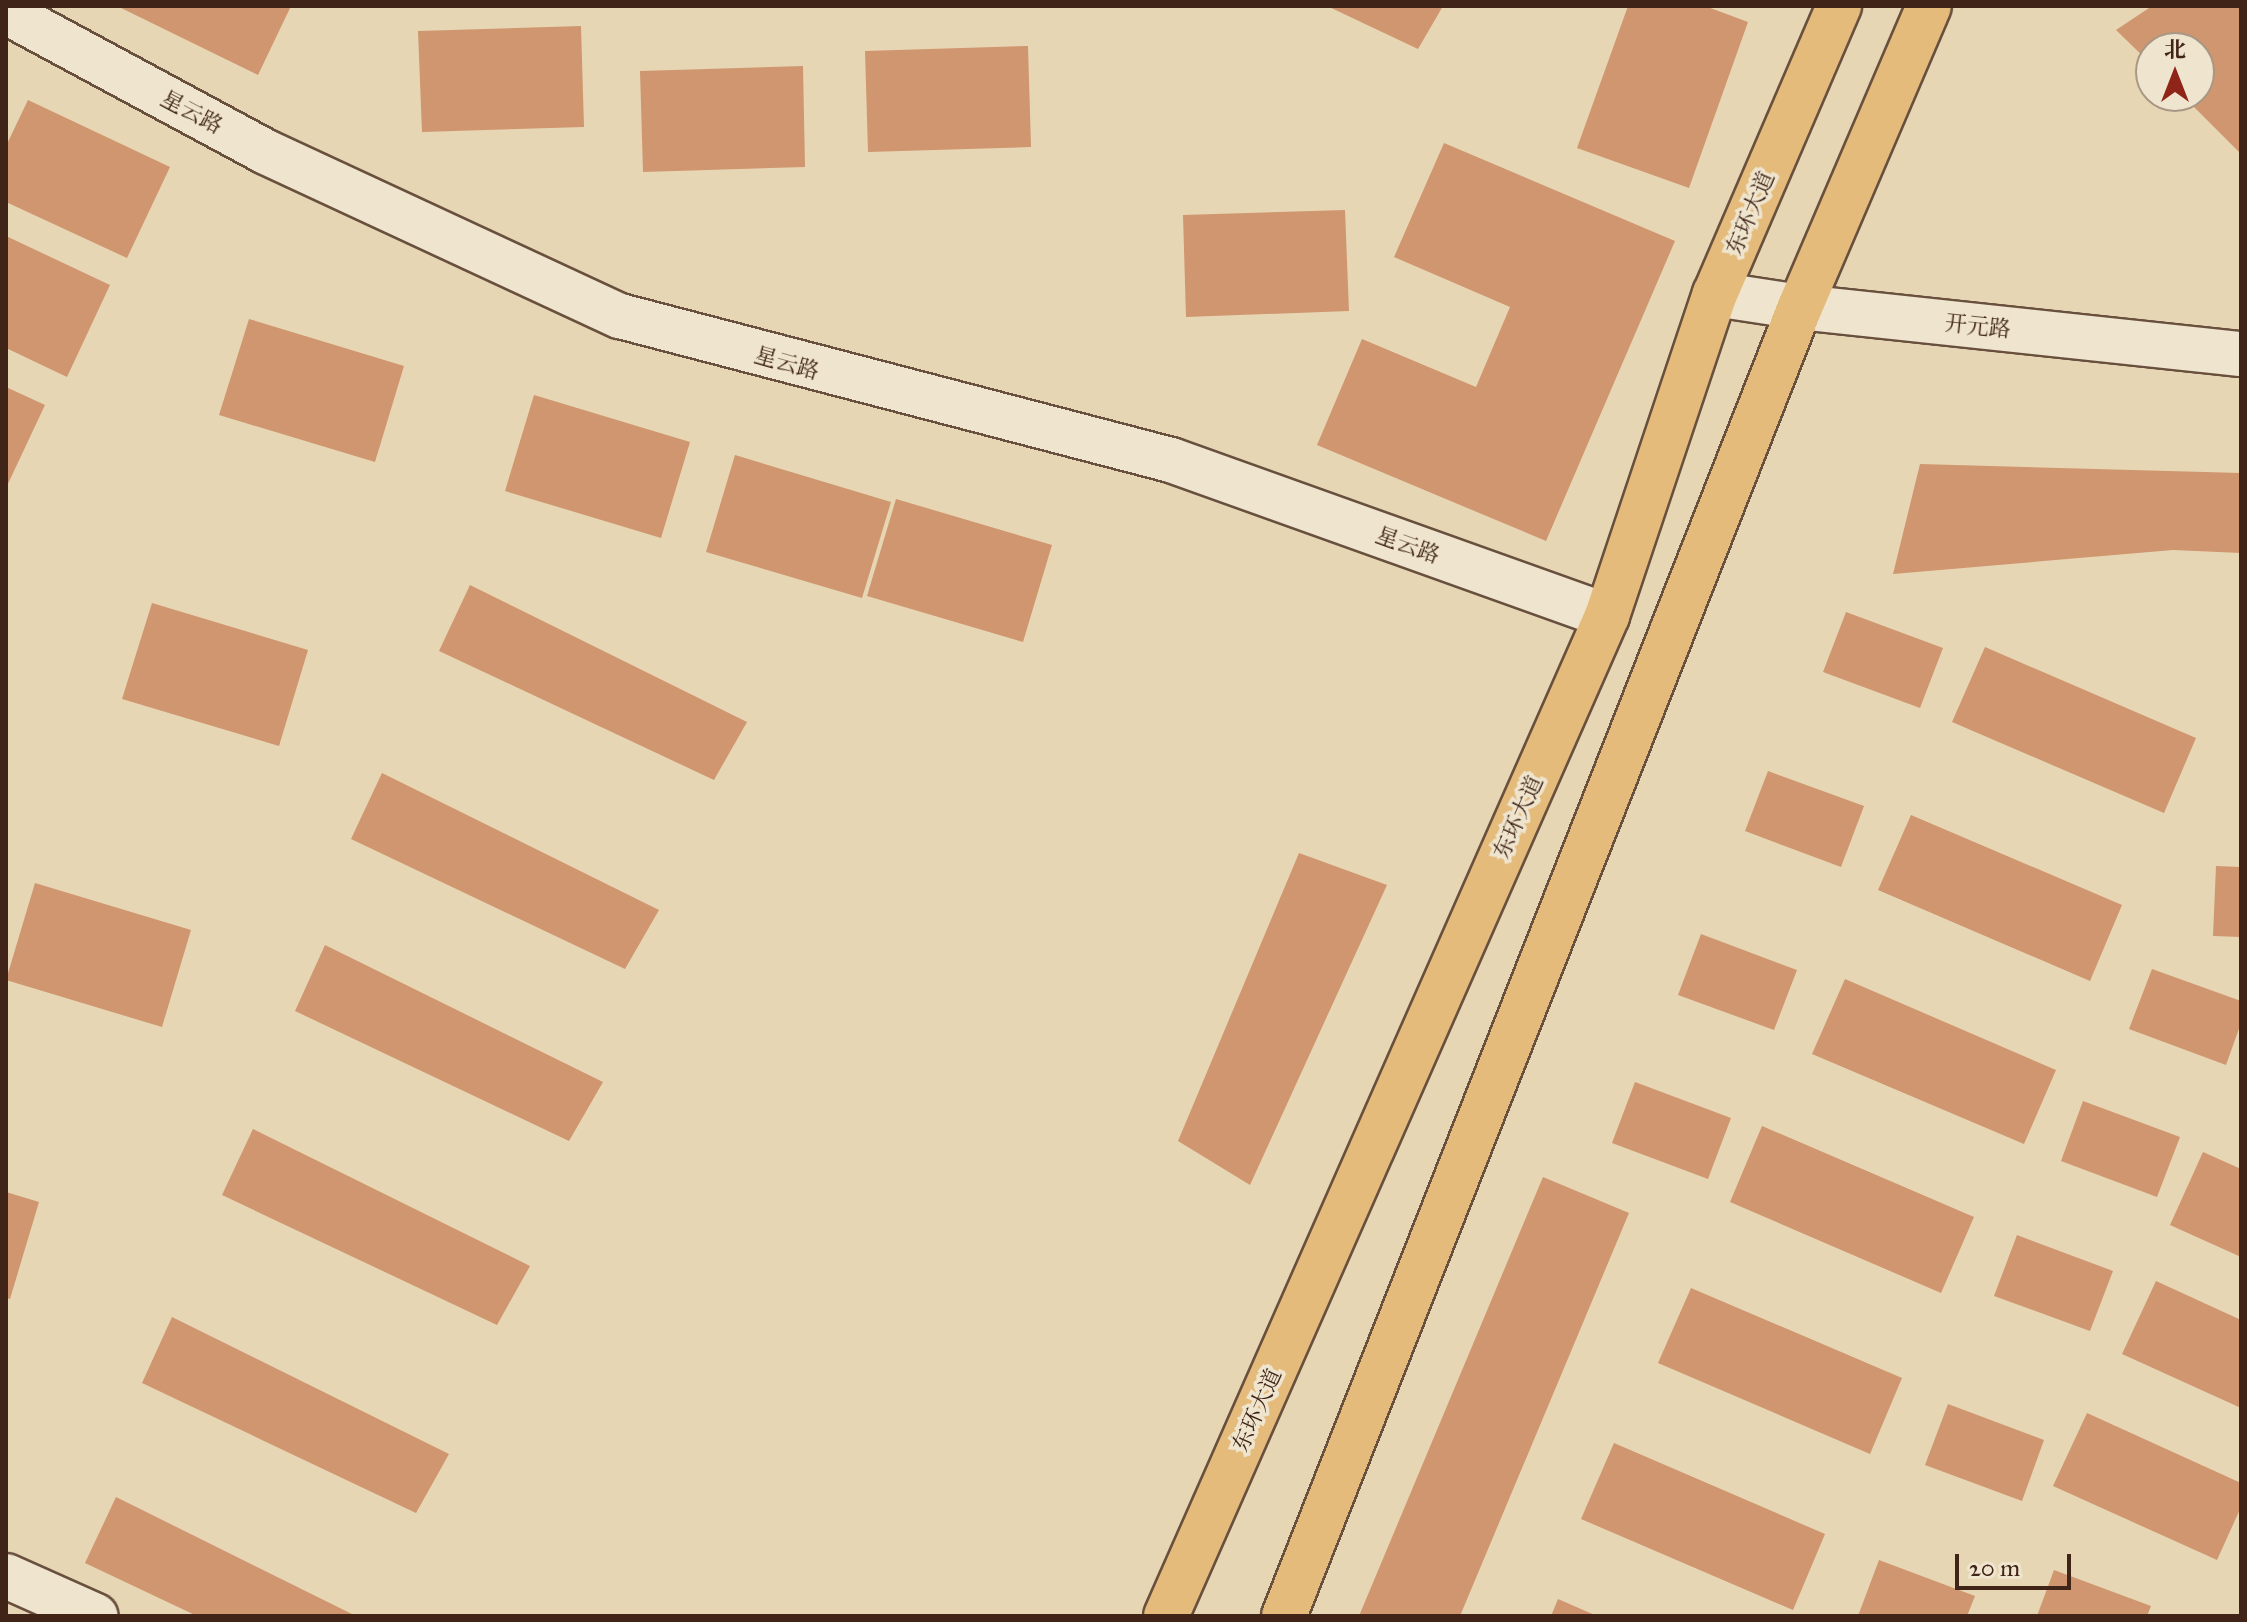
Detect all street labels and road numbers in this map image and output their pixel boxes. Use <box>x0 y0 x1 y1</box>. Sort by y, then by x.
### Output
street label: 星云路 <box>157 85 227 139</box>
street label: 东环大道 <box>1721 167 1779 259</box>
street label: 开元路 <box>1944 309 2012 343</box>
street label: 星云路 <box>752 341 822 385</box>
street label: 星云路 <box>1372 521 1444 569</box>
street label: 东环大道 <box>1488 771 1548 863</box>
street label: 东环大道 <box>1227 1364 1287 1456</box>

